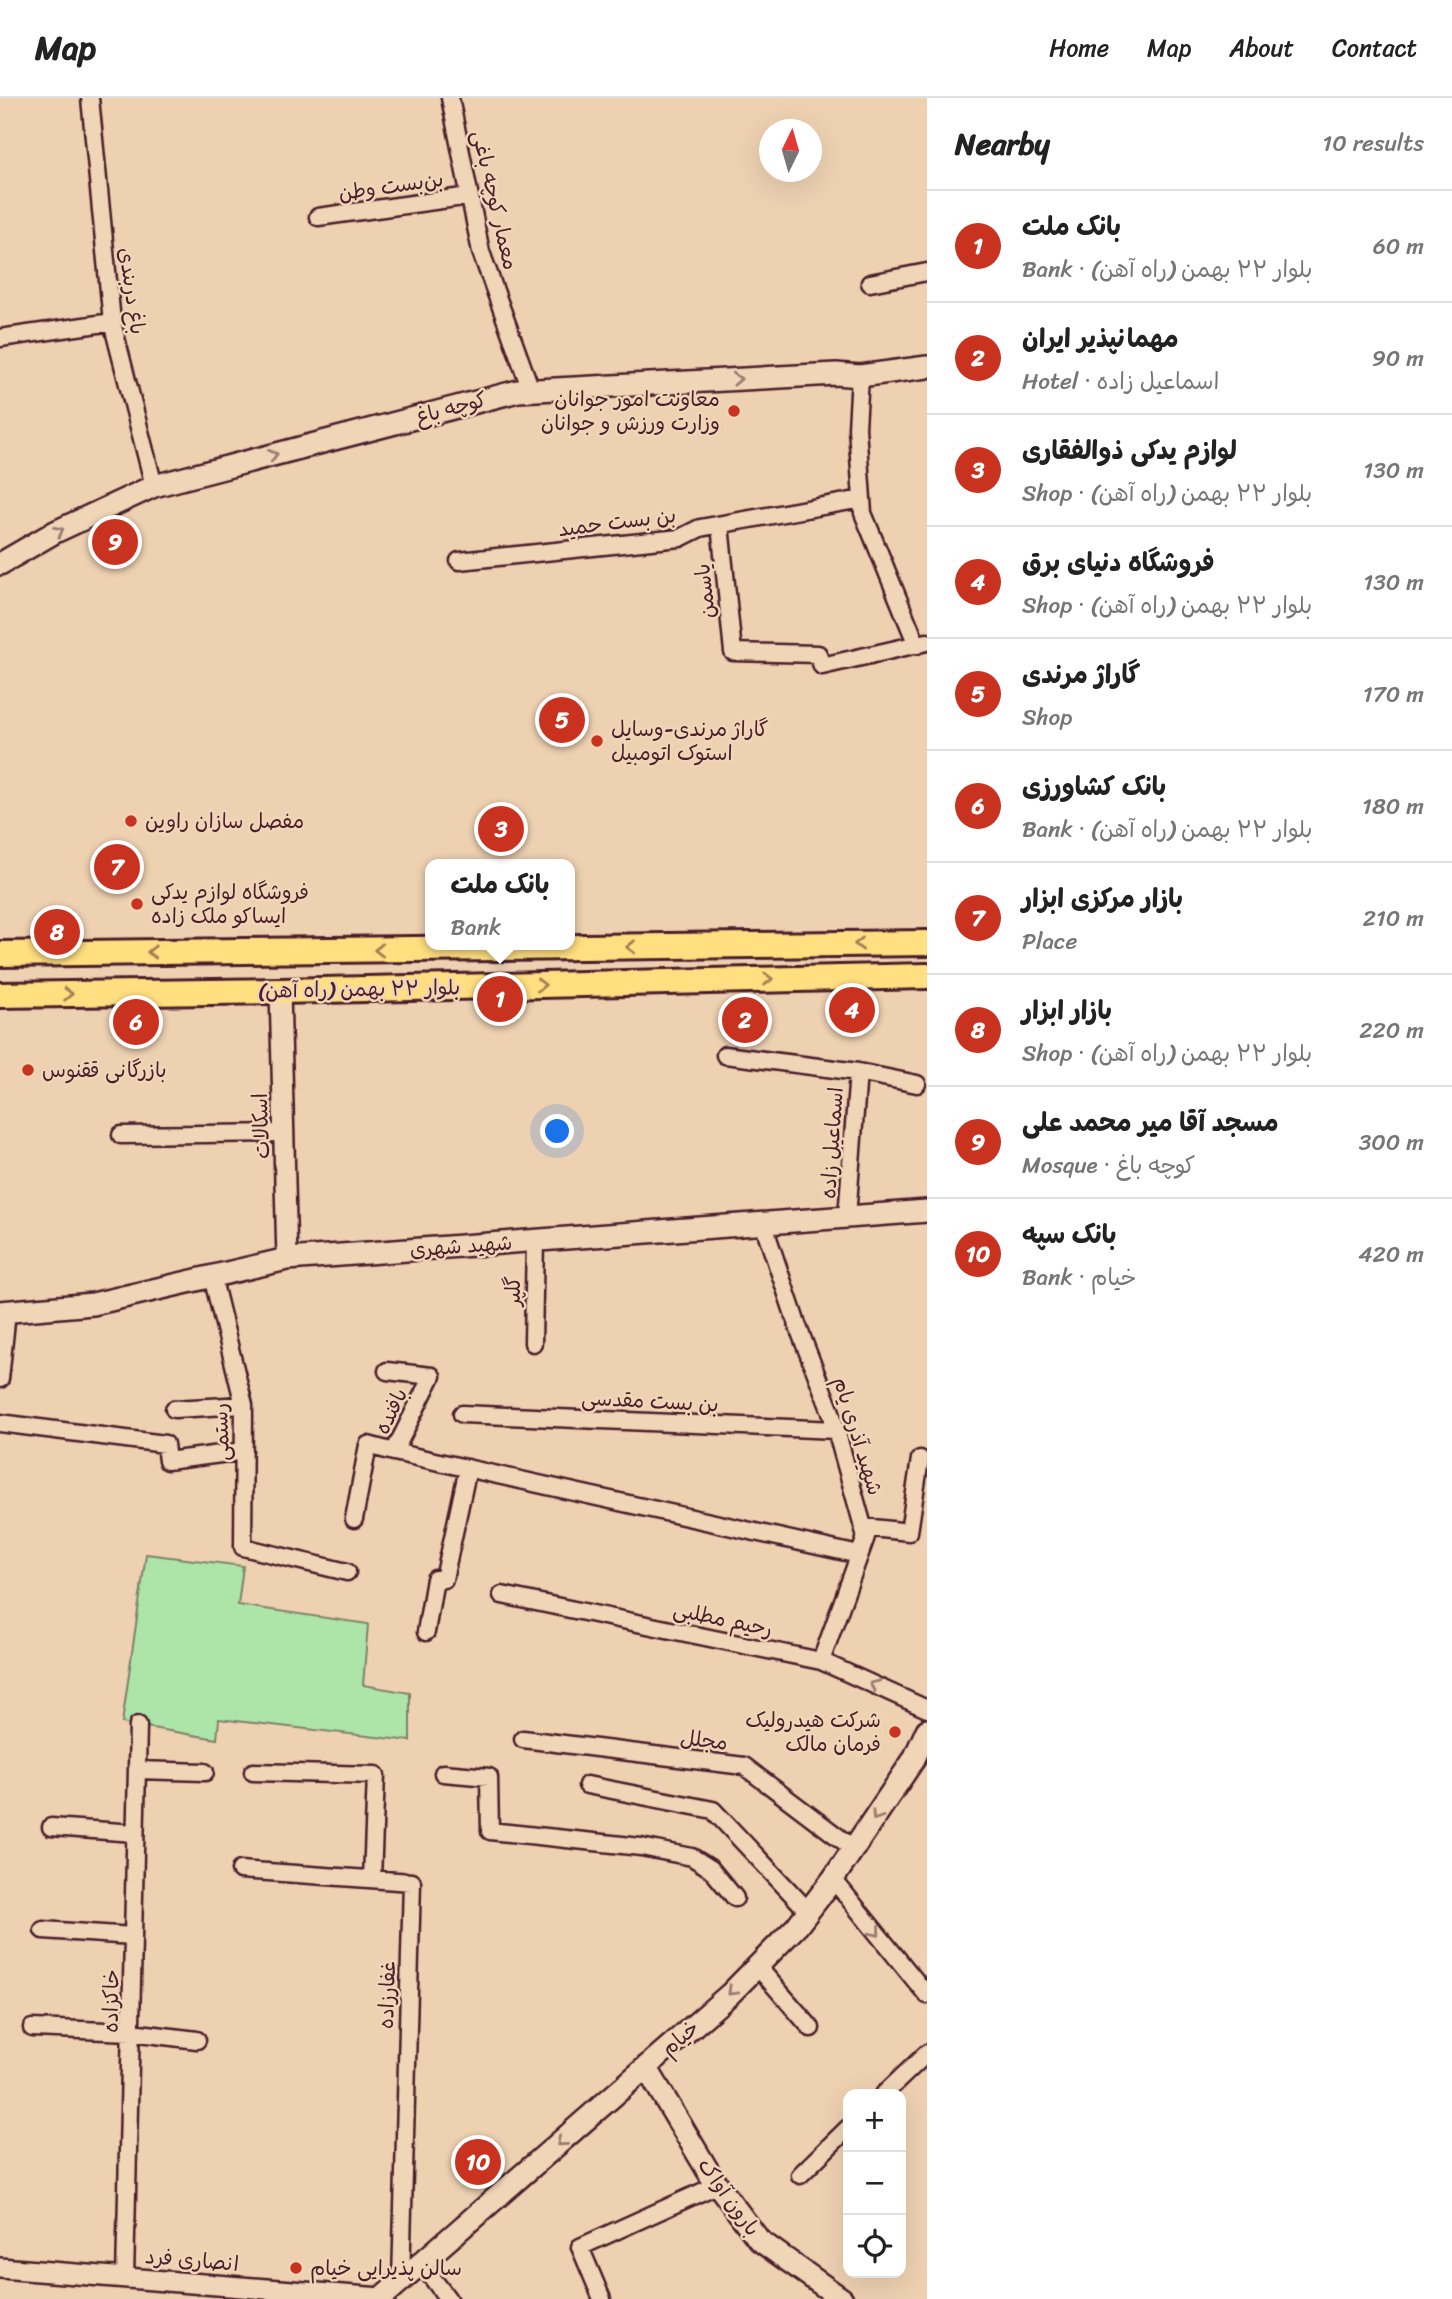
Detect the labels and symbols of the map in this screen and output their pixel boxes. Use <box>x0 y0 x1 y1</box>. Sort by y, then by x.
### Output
north arrow <box>759 119 822 182</box>
street label: معمار کوچه باغی <box>460 126 530 274</box>
street label: بن‌بست وطن <box>336 160 446 212</box>
street label: باغ دربندی <box>107 245 157 337</box>
one-way arrow <box>732 372 743 387</box>
street label: کوچه باغ <box>411 380 491 436</box>
place label: معاونت امور جوانان وزارت ورزش و جوانان <box>541 380 720 442</box>
marker: معاونت امور جوانان وزارت ورزش و جوانان <box>726 403 742 419</box>
one-way arrow <box>267 449 279 463</box>
street label: بن بست حمید <box>556 496 678 548</box>
pin: 9 <box>92 516 138 568</box>
one-way arrow <box>52 525 64 539</box>
street label: یاسمن <box>683 562 727 620</box>
pin: 5 <box>539 694 585 746</box>
place label: گاراژ مرندی-وسایل استوک اتومبیل <box>611 710 768 772</box>
marker: گاراژ مرندی-وسایل استوک اتومبیل <box>589 733 605 749</box>
place label: مفصل سازان راوین <box>145 802 304 840</box>
pin: 3 <box>478 803 524 855</box>
marker: مفصل سازان راوین <box>123 813 139 829</box>
pin: 7 <box>94 841 140 893</box>
place label: فروشگاه لوازم یدکی ایساکو ملک زاده <box>151 873 309 935</box>
marker: فروشگاه لوازم یدکی ایساکو ملک زاده <box>129 896 145 912</box>
pin: 8 <box>34 906 80 958</box>
one-way arrow <box>853 936 864 952</box>
one-way arrow <box>626 939 637 954</box>
one-way arrow <box>374 942 384 958</box>
one-way arrow <box>146 944 157 960</box>
street label: بلوار ۲۲ بهمن (راه آهن) <box>257 968 461 1010</box>
one-way arrow <box>763 972 774 987</box>
pin: 1 <box>477 973 523 1025</box>
one-way arrow <box>536 977 546 993</box>
pin: 4 <box>829 984 875 1036</box>
one-way arrow <box>63 986 74 1002</box>
pin: 2 <box>722 994 768 1046</box>
pin: 6 <box>113 996 159 1048</box>
place label: بازرگانی ققنوس <box>42 1051 167 1089</box>
marker: بازرگانی ققنوس <box>20 1062 36 1078</box>
street label: اسماعیل زاده <box>809 1086 855 1200</box>
street label: اسکالات <box>241 1092 281 1160</box>
your location <box>540 1114 574 1148</box>
street label: شهید شهری <box>408 1223 514 1269</box>
street label: گلپر <box>494 1276 532 1308</box>
street label: شهید آذری یام <box>822 1372 894 1500</box>
street label: بن بست مقدسی <box>580 1378 720 1424</box>
street label: بافنده <box>363 1381 419 1441</box>
street label: رستمی <box>201 1402 241 1462</box>
street label: رحیم مطلبی <box>670 1590 776 1648</box>
one-way arrow <box>869 1679 881 1693</box>
place label: شرکت هیدرولیک فرمان مالک <box>745 1701 881 1763</box>
street label: مجلل <box>678 1718 730 1762</box>
marker: شرکت هیدرولیک فرمان مالک <box>887 1724 903 1740</box>
one-way arrow <box>871 1808 884 1821</box>
one-way arrow <box>868 1924 880 1937</box>
street label: غفارزاده <box>367 1960 407 2030</box>
street label: خاکزاده <box>91 1969 131 2033</box>
one-way arrow <box>727 1983 740 1996</box>
street label: خیام <box>652 2010 708 2066</box>
one-way arrow <box>556 2133 569 2146</box>
pin: 10 <box>455 2136 501 2188</box>
street label: بارون آواک <box>687 2150 771 2244</box>
street label: انصاری فرد <box>144 2237 240 2283</box>
place label: سالن پذیرایی خیام <box>310 2249 462 2287</box>
marker: سالن پذیرایی خیام <box>288 2260 304 2276</box>

